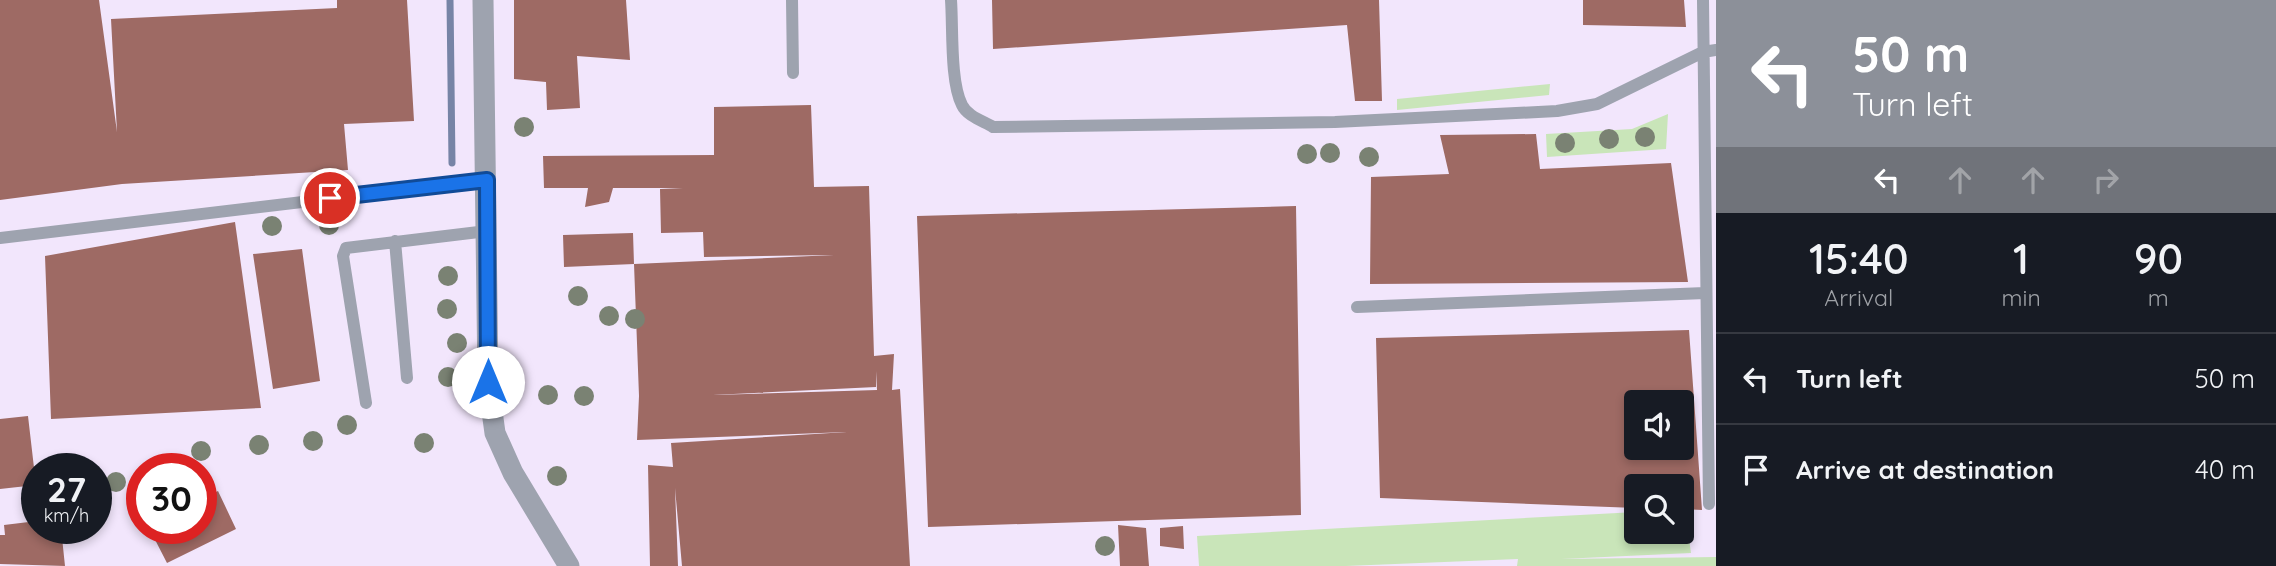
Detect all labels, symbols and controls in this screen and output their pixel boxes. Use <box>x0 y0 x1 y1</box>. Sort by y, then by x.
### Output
text: 50 m <box>1852 23 1969 84</box>
icon: left <box>1737 28 1828 119</box>
text: Turn left <box>1852 84 1973 124</box>
icon: left <box>1868 161 1906 199</box>
icon: ahead <box>1941 161 1979 199</box>
icon: ahead <box>2014 161 2052 199</box>
icon: right <box>2087 161 2125 199</box>
pin <box>300 168 360 228</box>
icon: arrive <box>311 179 349 217</box>
text: 15:40 <box>1809 232 1909 285</box>
text: 1 <box>2013 232 2029 285</box>
text: 90 <box>2134 232 2183 285</box>
text: Arrival <box>1824 283 1893 312</box>
text: min <box>2002 283 2041 312</box>
text: m <box>2148 283 2169 312</box>
position arrow <box>451 345 525 419</box>
icon: left <box>1737 360 1775 398</box>
text: Turn left <box>1796 362 1903 395</box>
text: 50 m <box>2195 362 2255 395</box>
map controls <box>1624 390 1694 544</box>
button: sound <box>1624 390 1694 460</box>
icon: arrive <box>1737 451 1775 489</box>
speed limit sign: 30 <box>126 453 217 544</box>
text: Arrive at destination <box>1796 453 2054 486</box>
text: 40 m <box>2195 453 2255 486</box>
text: 27 <box>47 467 86 511</box>
button: search <box>1624 474 1694 544</box>
text: km/h <box>44 504 89 527</box>

